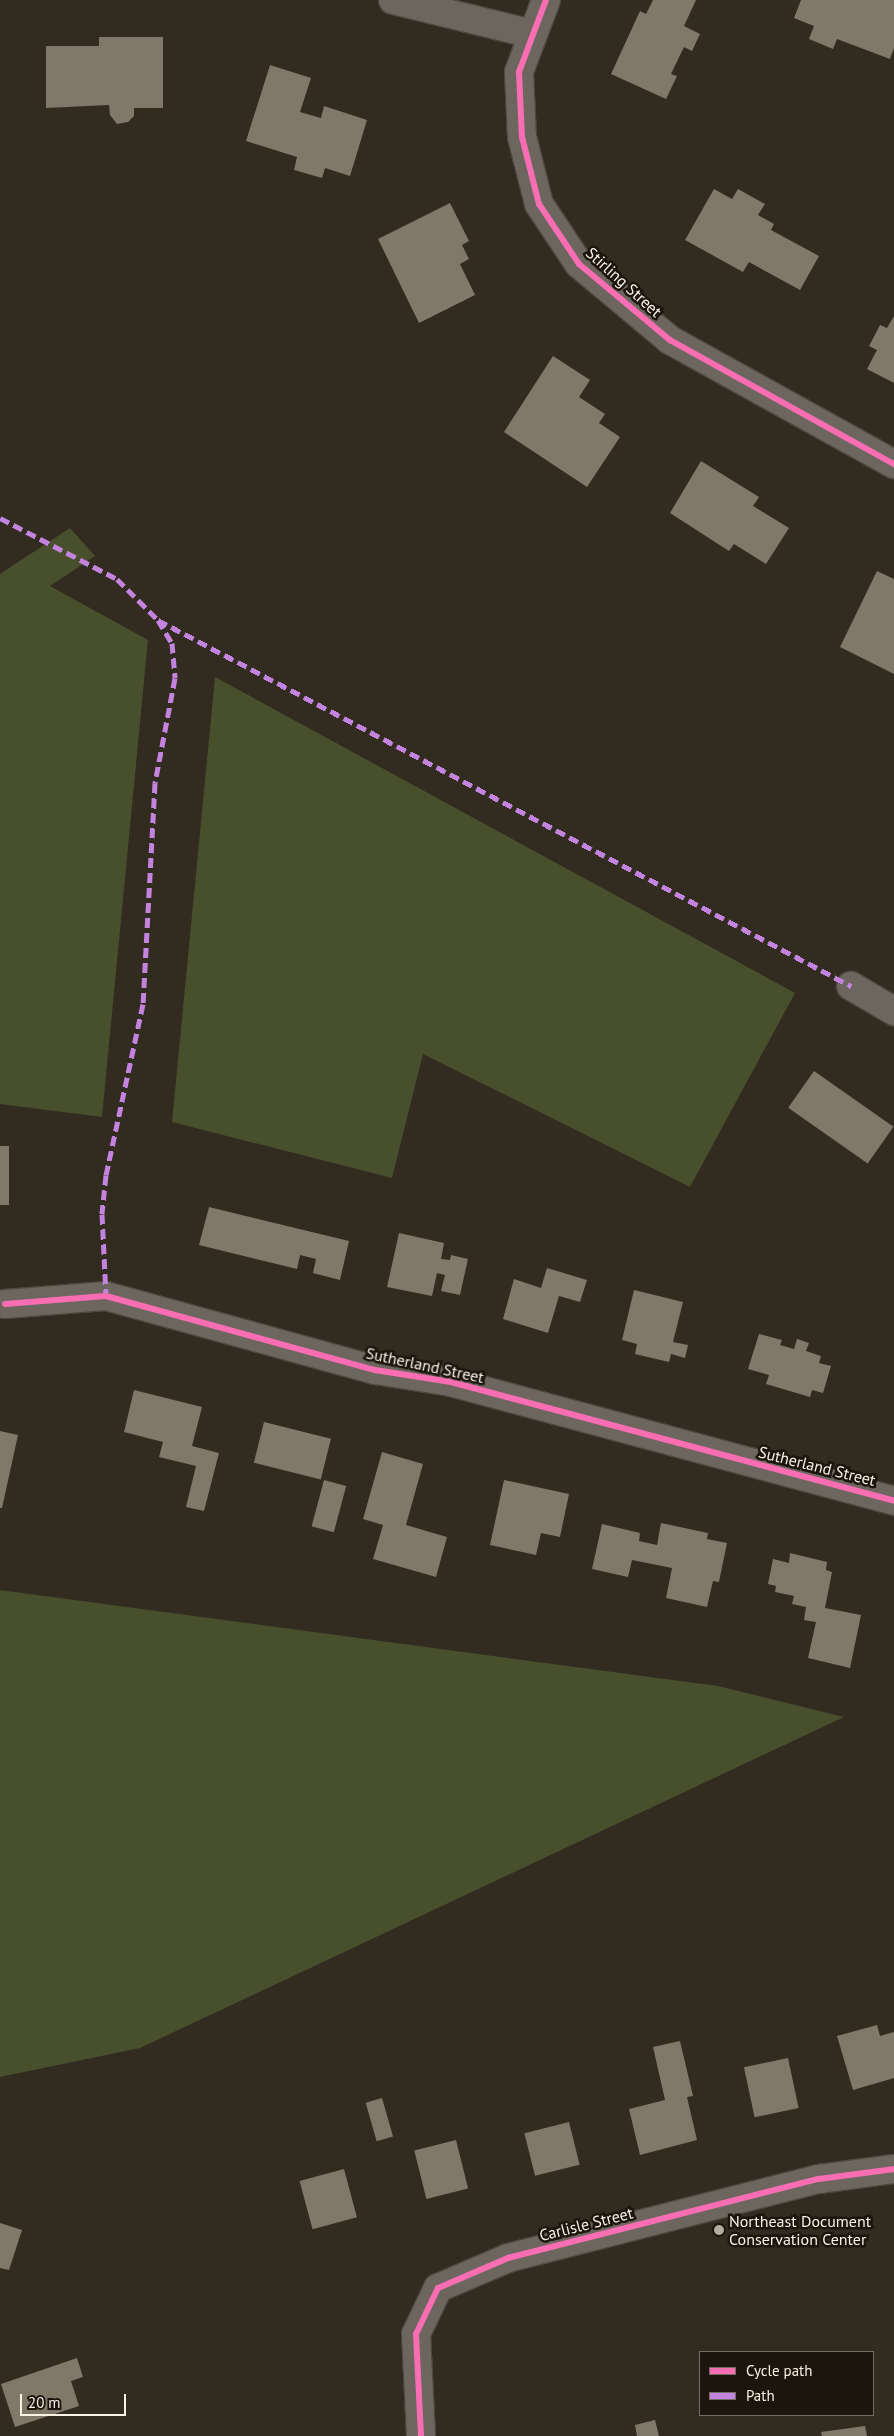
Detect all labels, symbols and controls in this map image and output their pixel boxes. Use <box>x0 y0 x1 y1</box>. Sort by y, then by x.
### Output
street label: Stirling Street <box>582 243 666 321</box>
street label: Sutherland Street <box>364 1343 486 1387</box>
street label: Sutherland Street <box>756 1442 878 1490</box>
street label: Carlisle Street <box>537 2203 635 2245</box>
place label: Northeast Document Conservation Center <box>729 2211 871 2249</box>
marker: Northeast Document Conservation Center <box>713 2224 725 2236</box>
legend <box>699 2351 874 2416</box>
text: Cycle path <box>746 2361 812 2380</box>
scale bar <box>22 2384 129 2416</box>
text: Path <box>746 2386 775 2405</box>
text: 20 m <box>28 2393 61 2412</box>

